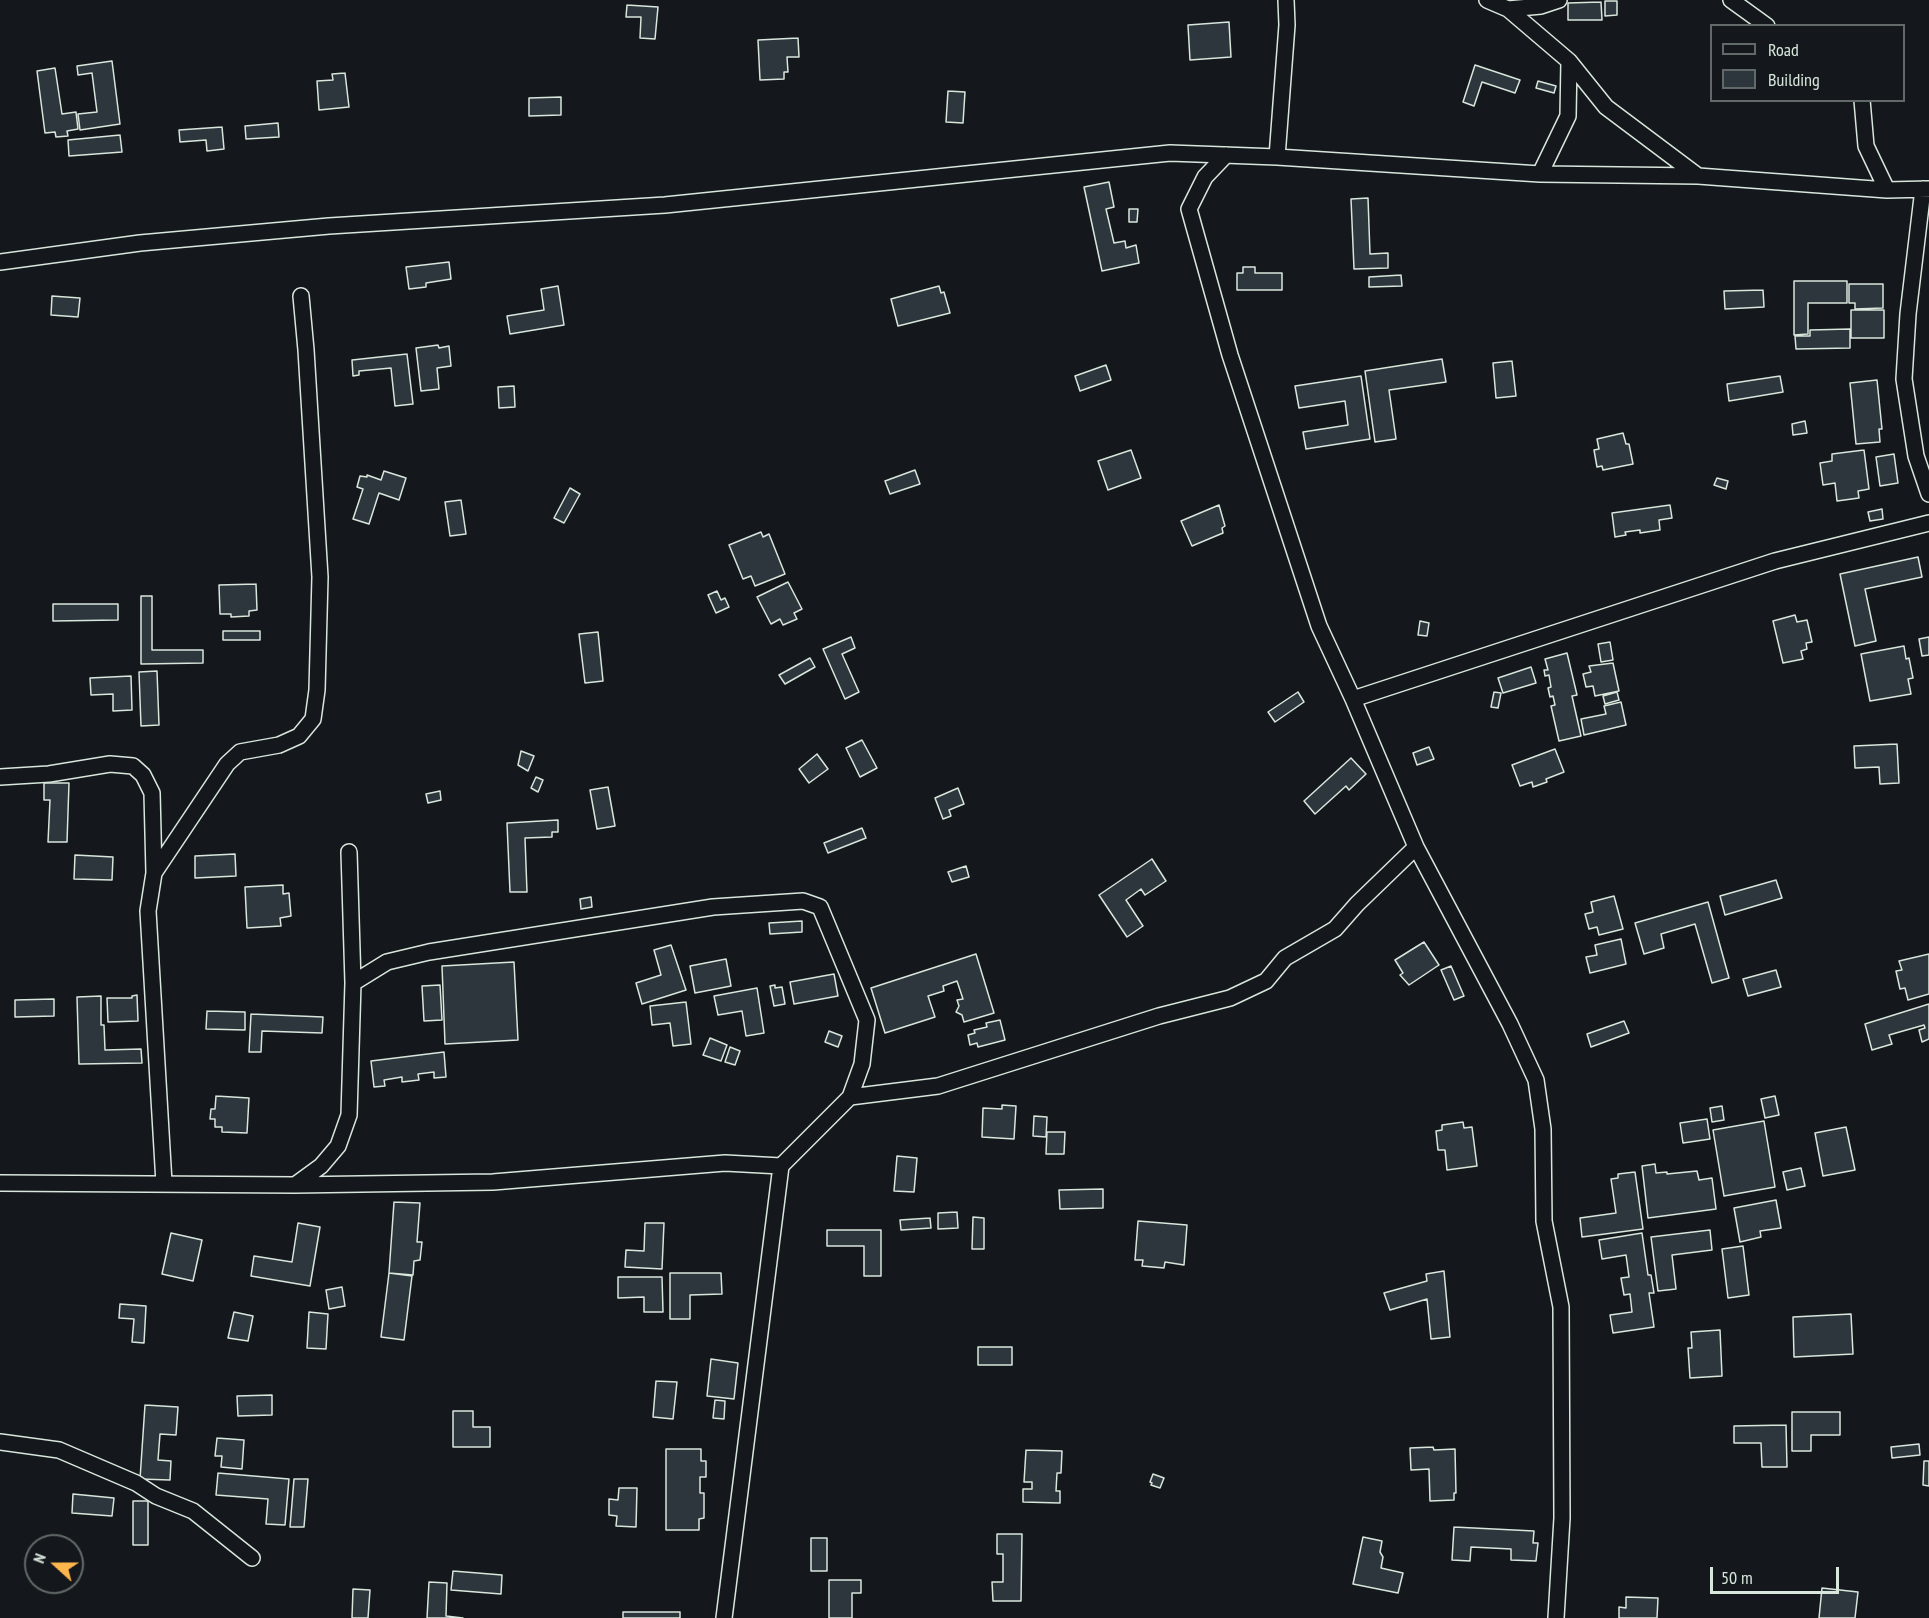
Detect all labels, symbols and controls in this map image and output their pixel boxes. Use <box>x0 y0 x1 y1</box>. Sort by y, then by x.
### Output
legend <box>1710 24 1905 102</box>
text: Road <box>1768 38 1799 61</box>
text: Building <box>1768 68 1820 91</box>
north arrow <box>24 1534 84 1594</box>
text: N <box>28 1551 50 1566</box>
scale bar <box>1713 1555 1842 1593</box>
text: 50 m <box>1721 1566 1753 1589</box>

